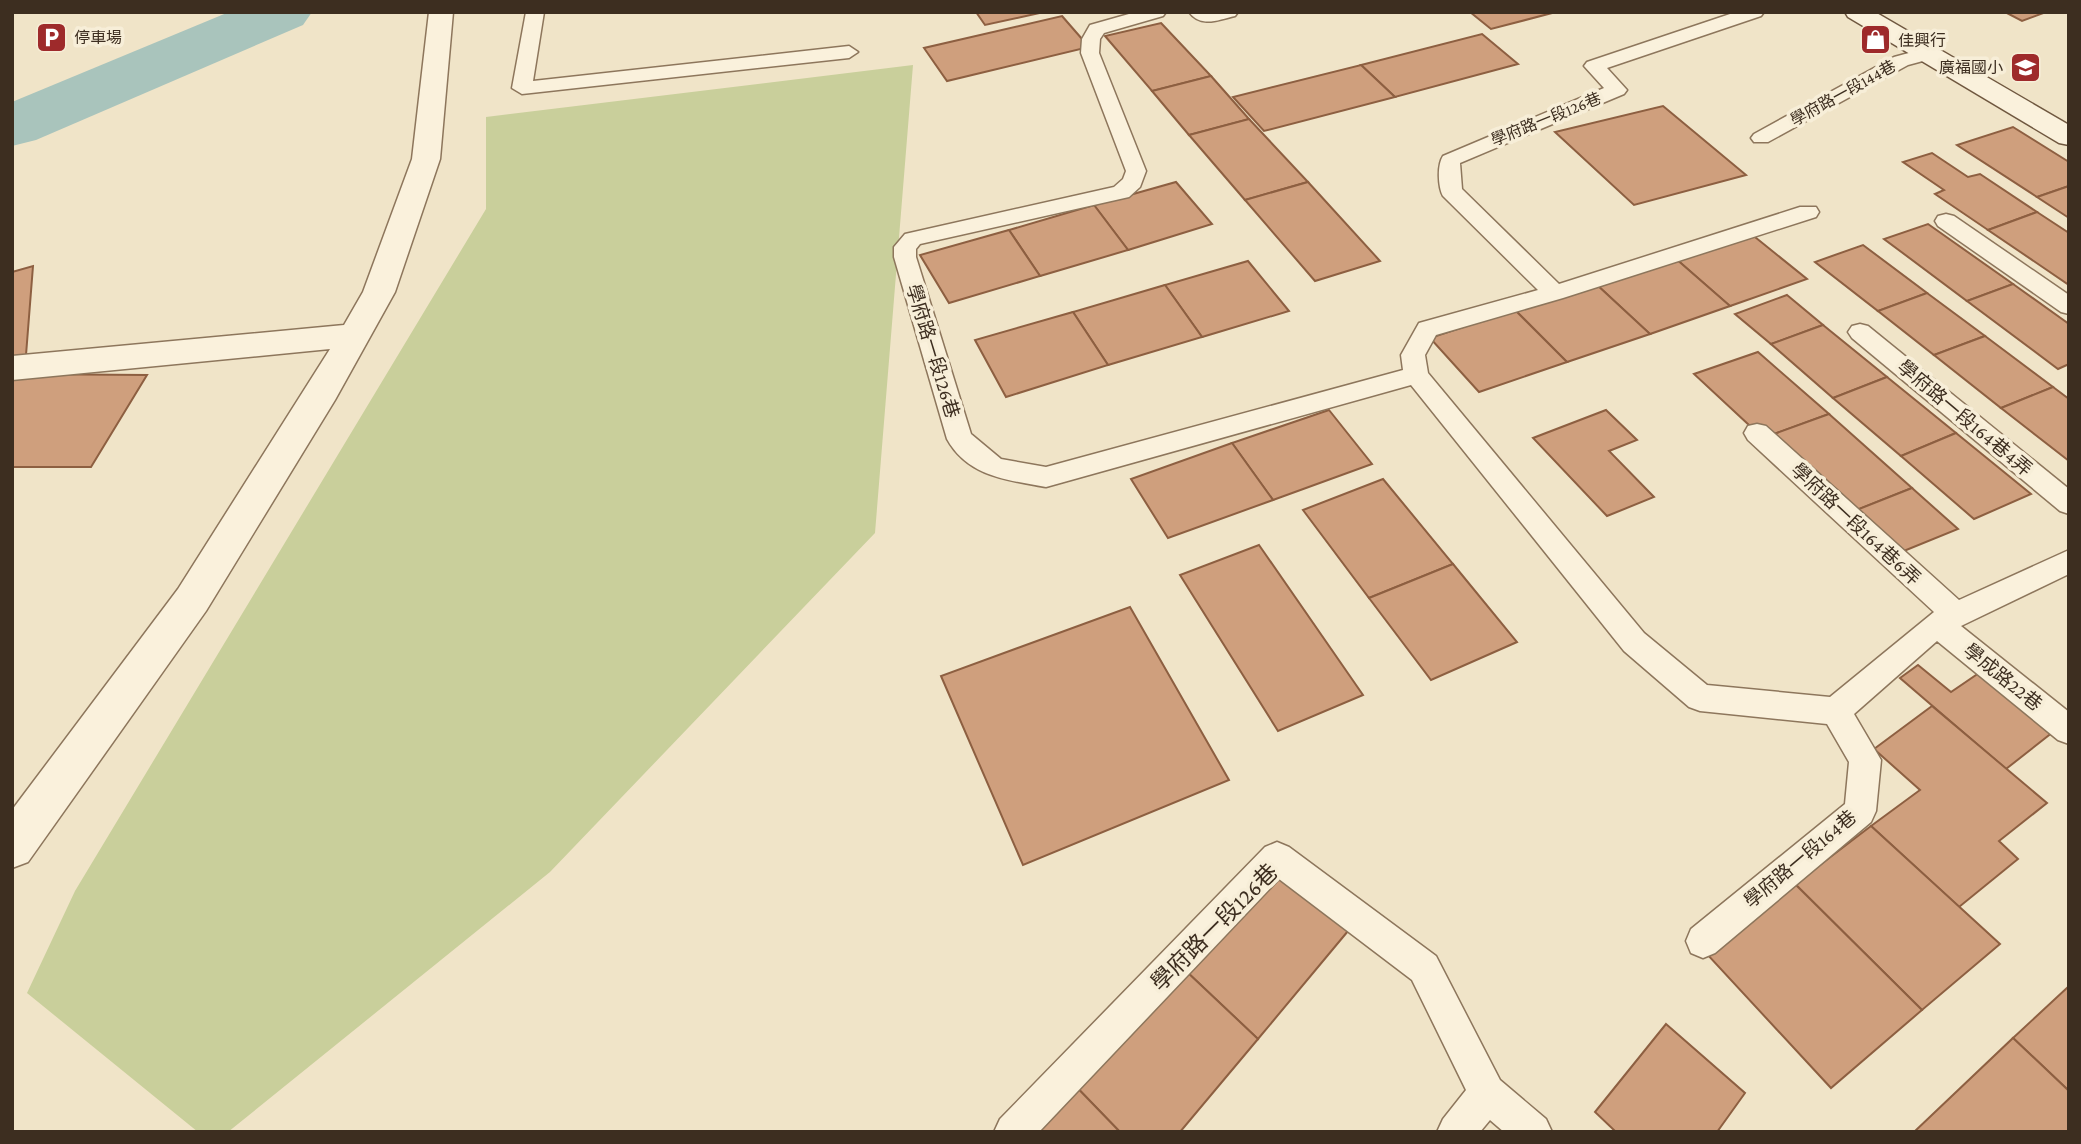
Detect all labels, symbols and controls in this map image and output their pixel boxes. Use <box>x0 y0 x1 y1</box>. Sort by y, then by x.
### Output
parking icon: 停車場 <box>34 20 68 54</box>
shop icon: 佳興行 <box>1858 23 1892 57</box>
place label: 停車場 <box>74 29 122 46</box>
place label: 佳興行 <box>1898 32 1946 49</box>
school or university icon: 廣福國小 <box>2009 50 2043 84</box>
street label: 學府路一段144巷 <box>1787 57 1899 129</box>
place label: 廣福國小 <box>1939 59 2003 76</box>
street label: 學府路一段126巷 <box>1489 89 1603 149</box>
street label: 學府路一段126巷 <box>903 281 963 421</box>
street label: 學府路一段164巷4弄 <box>1894 356 2036 480</box>
street label: 學府路一段164巷6弄 <box>1787 459 1925 589</box>
street label: 學成路22巷 <box>1960 639 2046 715</box>
street label: 學府路一段164巷 <box>1740 806 1860 912</box>
street label: 學府路一段126巷 <box>1145 858 1283 996</box>

